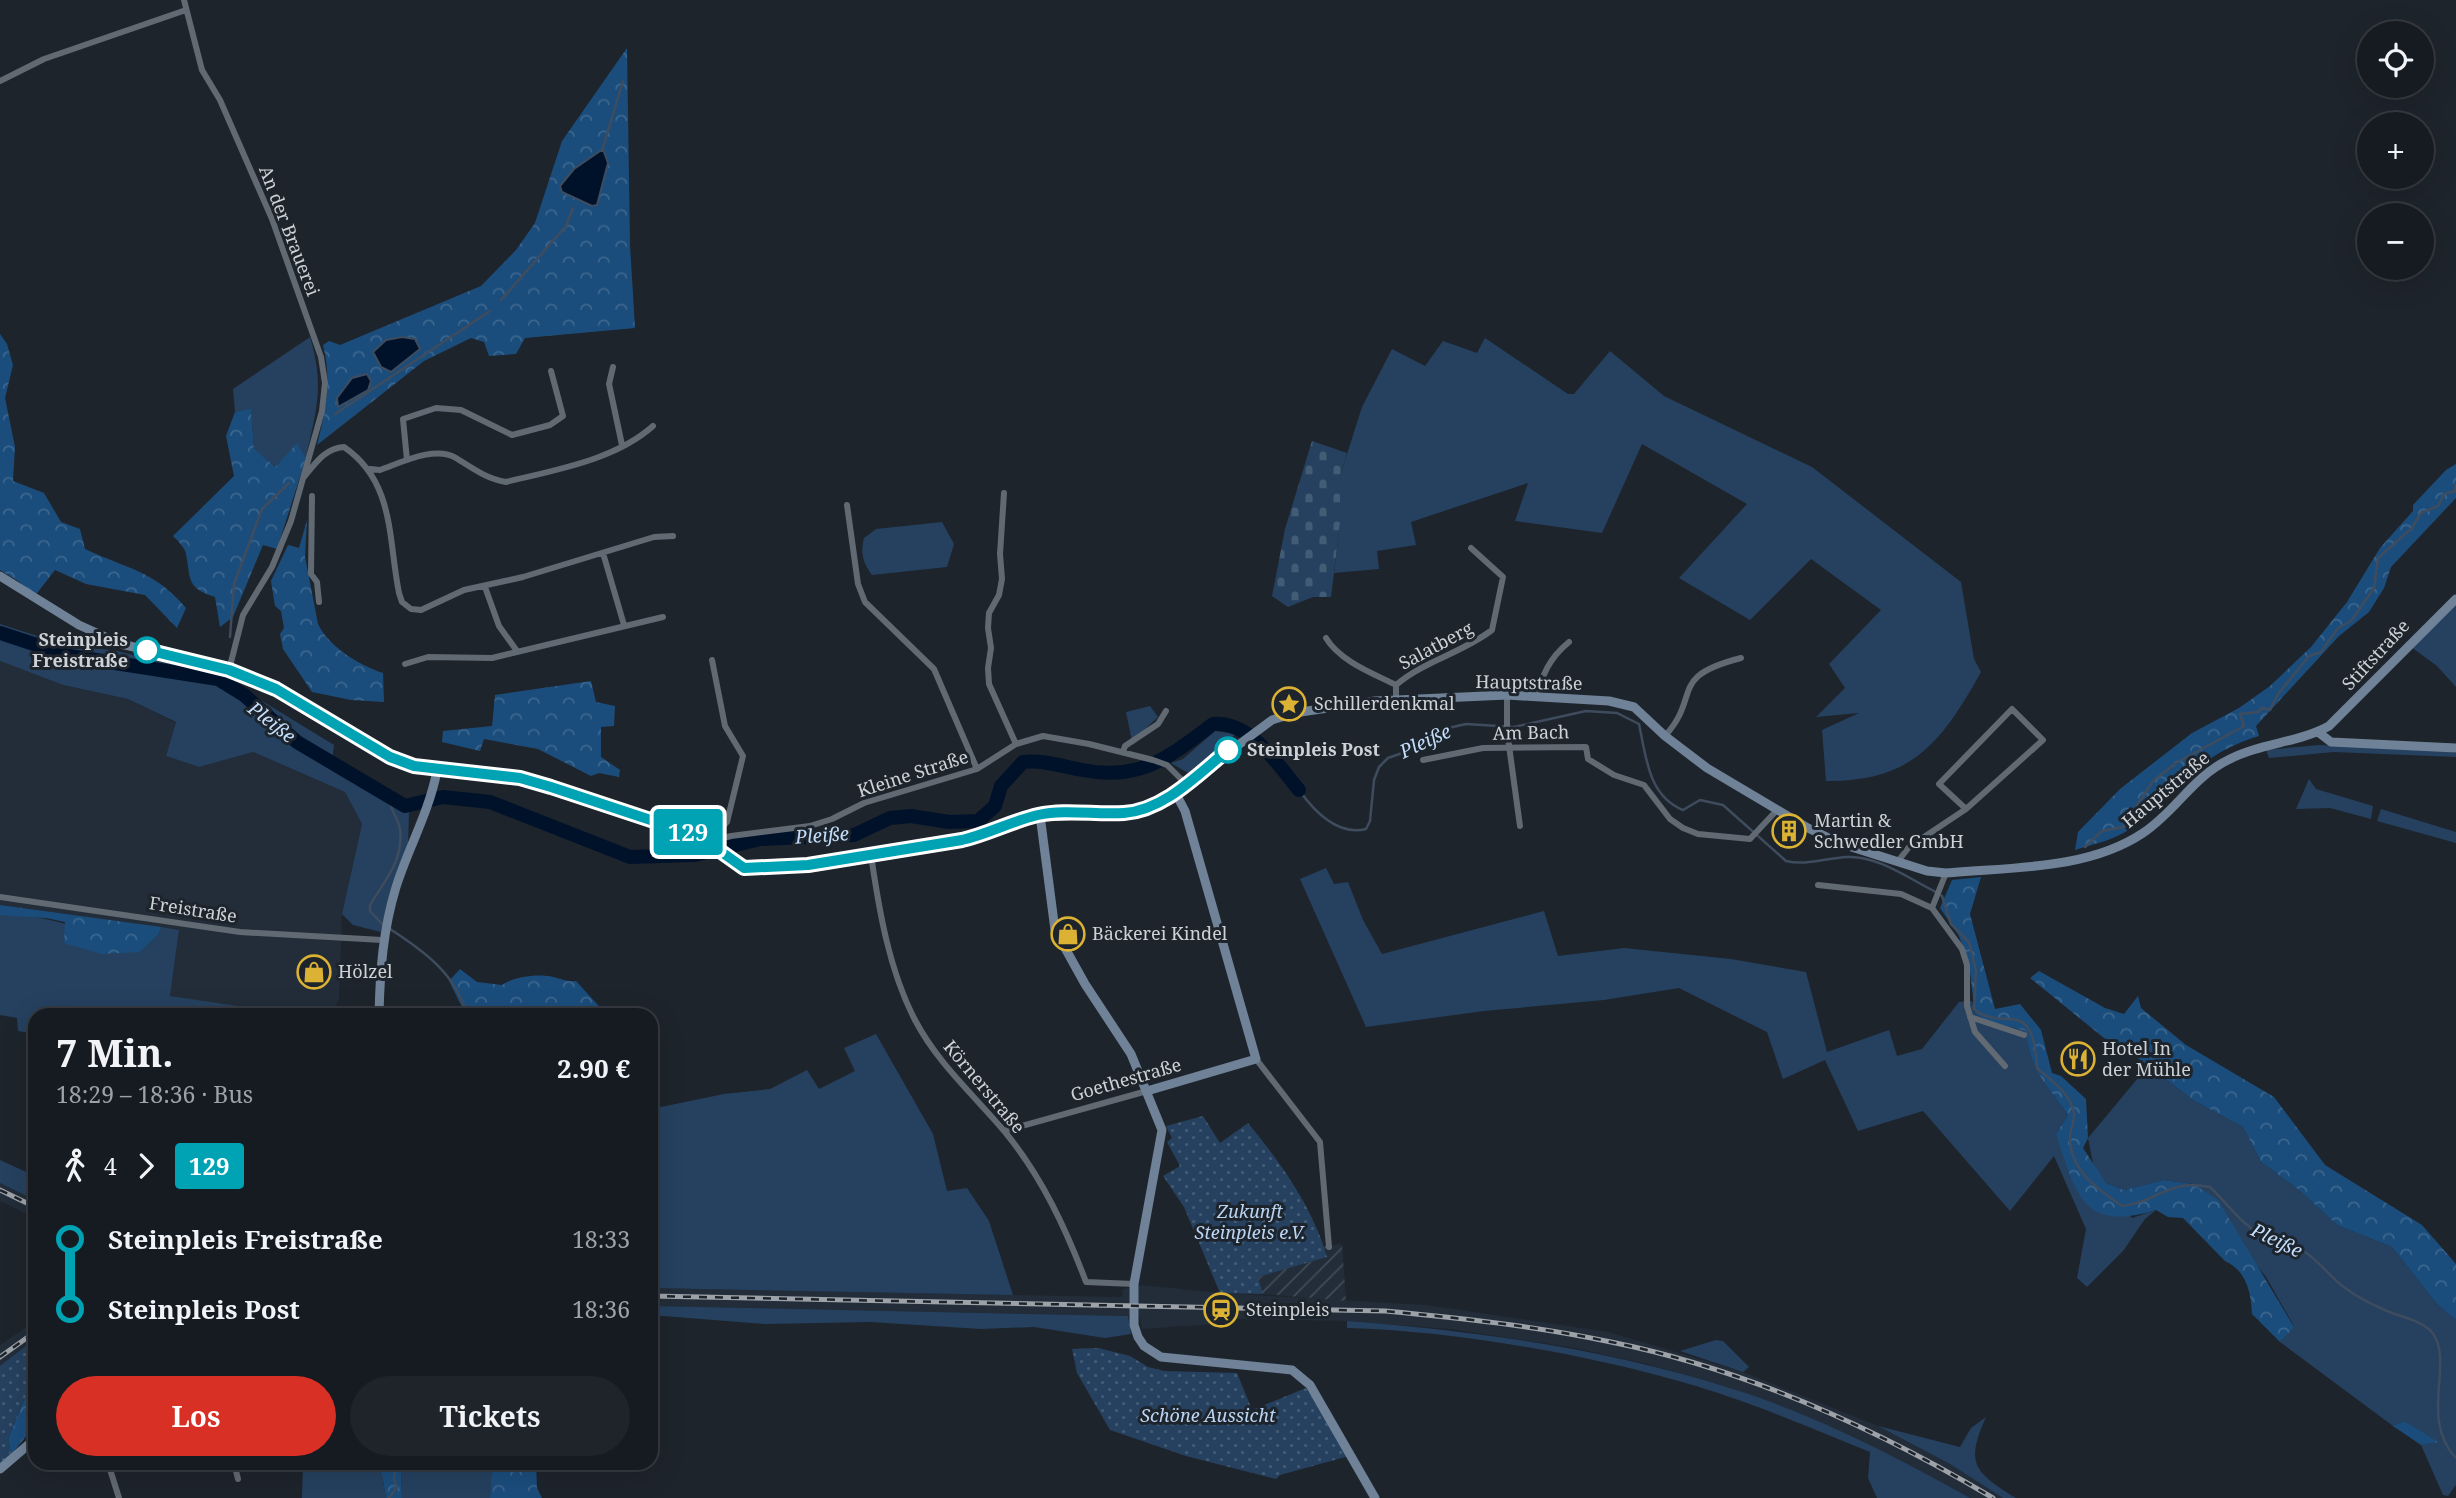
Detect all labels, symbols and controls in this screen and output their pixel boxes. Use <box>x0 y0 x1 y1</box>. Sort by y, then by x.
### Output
map controls <box>2357 21 2434 280</box>
button: locate <box>2357 21 2434 98</box>
button: + <box>2357 112 2434 189</box>
street label: An der Brauerei <box>254 162 326 299</box>
button: − <box>2357 203 2434 280</box>
street label: Stiftstraße <box>2336 614 2414 695</box>
street label: Salatberg <box>1394 615 1477 675</box>
place label: Steinpleis Freistraße <box>32 627 128 672</box>
marker: Steinpleis Freistraße <box>134 637 160 663</box>
street label: Hauptstraße <box>1475 669 1583 695</box>
place icon: Schillerdenkmal <box>1270 685 1308 723</box>
place label: Schillerdenkmal <box>1314 691 1455 715</box>
water label: Pleiße <box>242 695 301 749</box>
water label: Pleiße <box>1394 718 1455 765</box>
street label: Am Bach <box>1492 719 1569 745</box>
marker: Steinpleis Post <box>1215 737 1241 763</box>
place label: Steinpleis Post <box>1247 737 1380 761</box>
street label: Kleine Straße <box>854 744 971 802</box>
street label: Hauptstraße <box>2117 746 2214 833</box>
place label: Martin & Schwedler GmbH <box>1814 808 1964 853</box>
line badge: 129 <box>648 809 728 855</box>
building icon: Martin & Schwedler GmbH <box>1770 812 1808 850</box>
text: 129 <box>668 815 708 848</box>
water label: Pleiße <box>793 820 850 850</box>
street label: Freistraße <box>148 890 239 928</box>
shop icon: Bäckerei Kindel <box>1049 915 1087 953</box>
place label: Bäckerei Kindel <box>1092 921 1228 945</box>
shop icon: Hölzel <box>295 953 333 991</box>
place label: Hölzel <box>338 959 393 983</box>
text: 7 Min. <box>56 1026 173 1078</box>
street label: Körnerstraße <box>939 1035 1031 1138</box>
place label: Hotel In der Mühle <box>2102 1036 2191 1081</box>
restaurant icon: Hotel In der Mühle <box>2059 1040 2097 1078</box>
text: 2.90 € <box>557 1050 630 1086</box>
street label: Goethestraße <box>1068 1052 1184 1106</box>
text: 18:29 – 18:36 · Bus <box>56 1078 253 1110</box>
icon: walk <box>56 1147 94 1185</box>
icon: forward <box>127 1147 165 1185</box>
text: 129 <box>189 1149 230 1182</box>
text: 4 <box>104 1150 117 1182</box>
park label: Zukunft Steinpleis e.V. <box>1194 1199 1306 1244</box>
water label: Pleiße <box>2246 1216 2307 1264</box>
text: Steinpleis Freistraße <box>108 1221 383 1257</box>
text: 18:33 <box>572 1223 630 1255</box>
text: Steinpleis Post <box>108 1291 300 1327</box>
station icon: Steinpleis <box>1202 1291 1240 1329</box>
text: 18:36 <box>572 1293 630 1325</box>
place label: Steinpleis <box>1246 1297 1329 1321</box>
button: Los <box>56 1376 336 1456</box>
button: Tickets <box>350 1376 630 1456</box>
park label: Schöne Aussicht <box>1140 1403 1276 1427</box>

